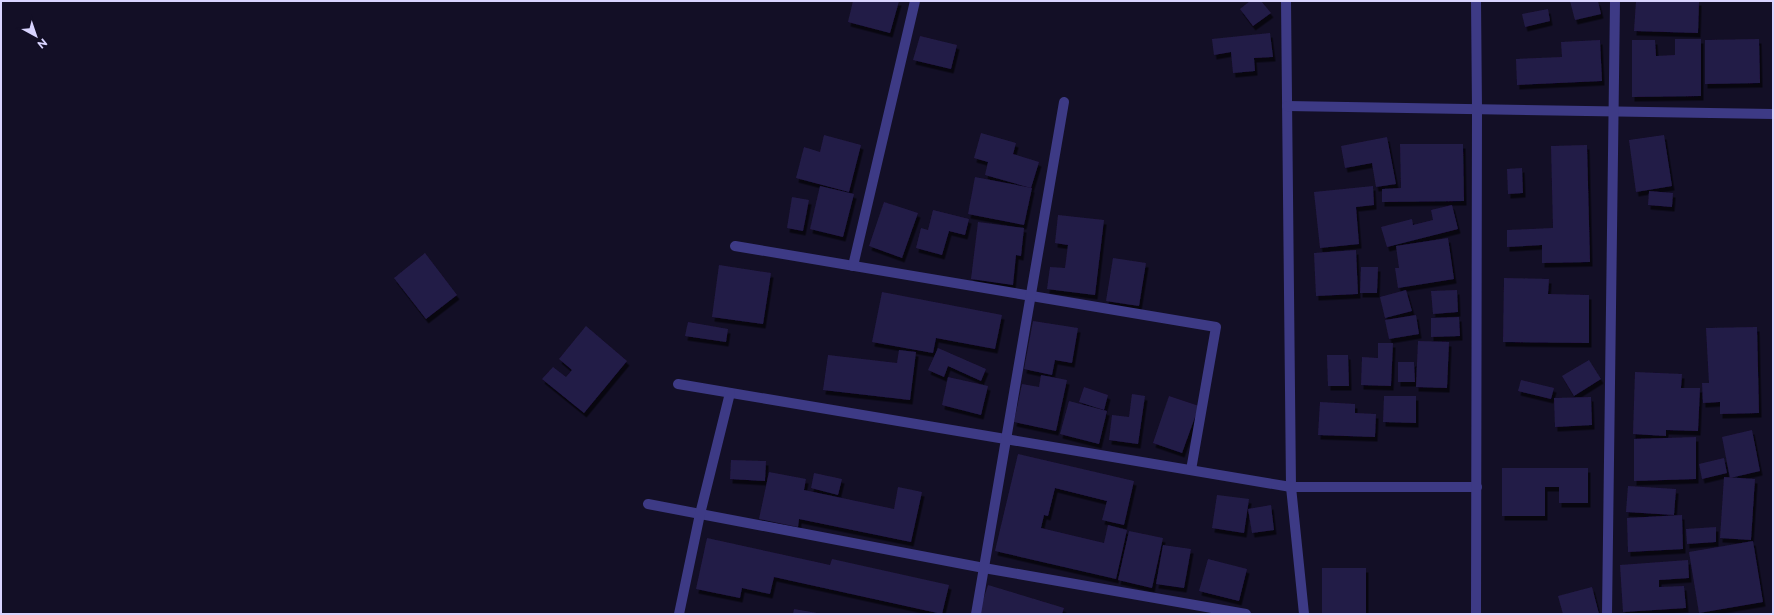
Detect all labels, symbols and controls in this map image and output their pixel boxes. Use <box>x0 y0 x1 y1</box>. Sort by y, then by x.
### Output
north arrow <box>16 16 56 56</box>
text: N <box>35 35 50 52</box>

